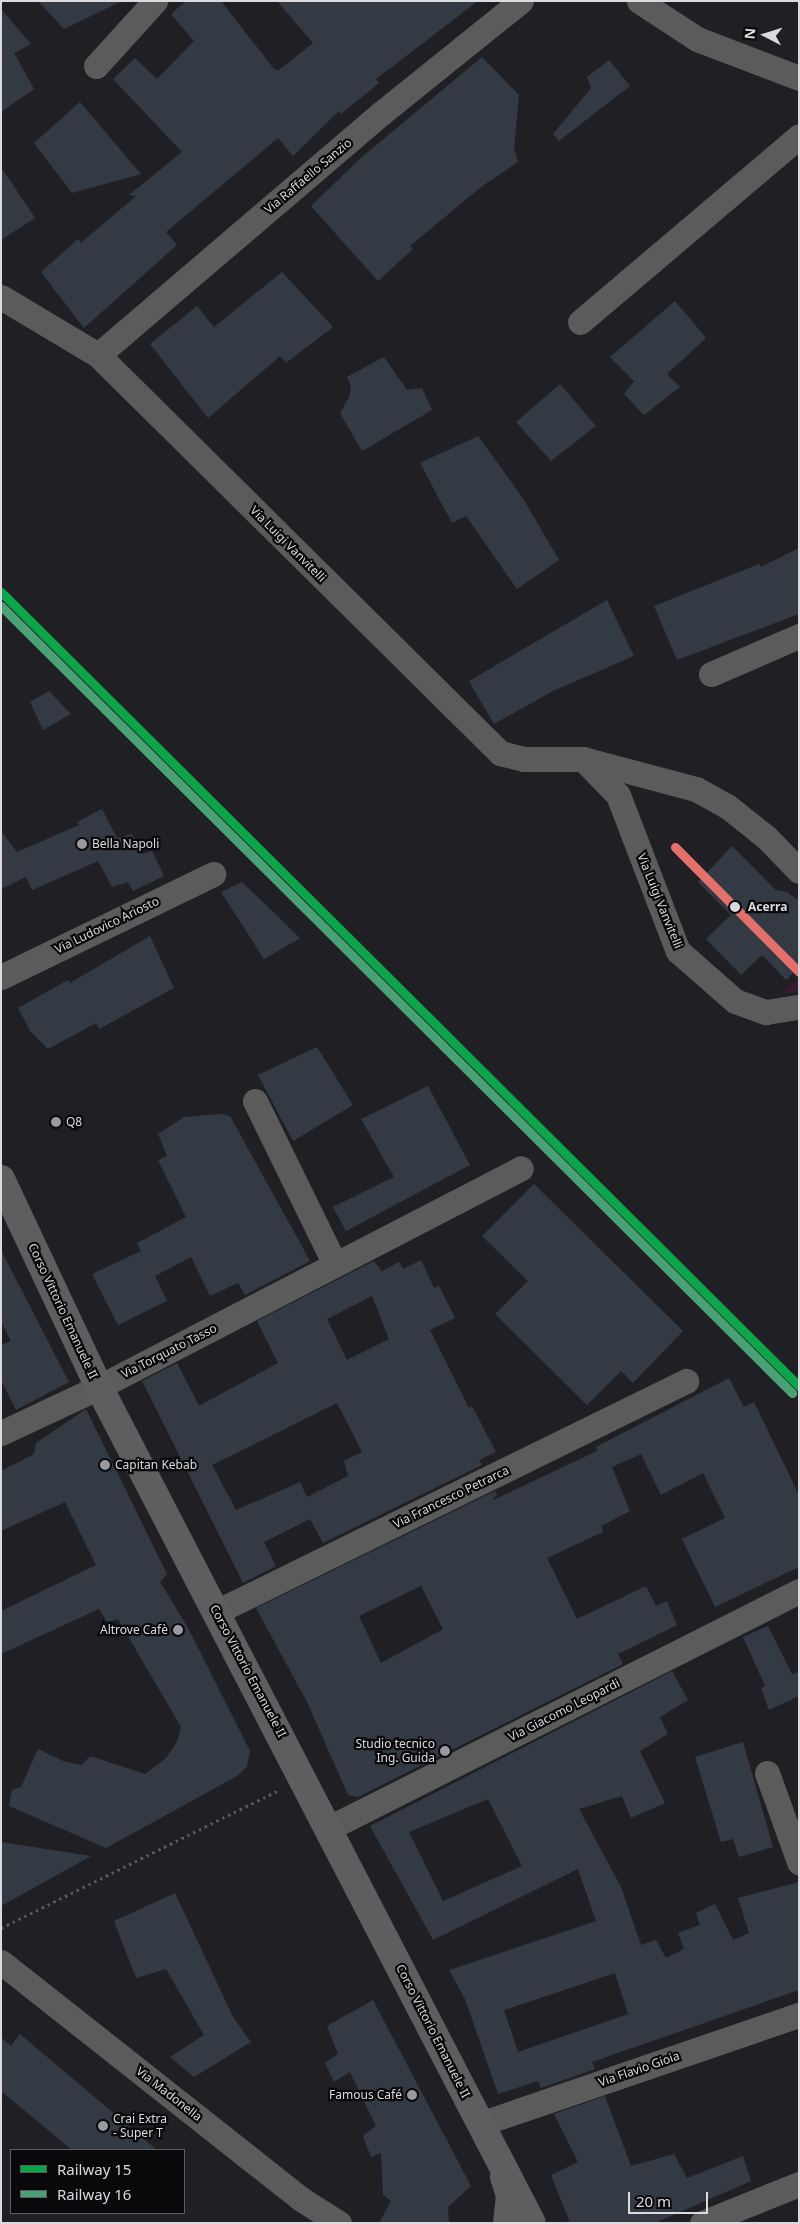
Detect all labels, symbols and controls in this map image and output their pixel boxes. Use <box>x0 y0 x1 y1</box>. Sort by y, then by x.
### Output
north arrow <box>740 10 790 60</box>
text: N <box>740 27 760 40</box>
street label: Via Raffaello Sanzio <box>261 135 355 217</box>
street label: Via Luigi Vanvitelli <box>247 503 329 585</box>
place label: Bella Napoli <box>92 837 159 851</box>
marker: Bella Napoli <box>76 838 88 850</box>
street label: Via Luigi Vanvitelli <box>634 851 686 951</box>
street label: Via Ludovico Ariosto <box>53 894 161 956</box>
marker: Acerra <box>726 898 744 916</box>
place label: Acerra <box>748 900 787 914</box>
place label: Q8 <box>66 1115 82 1129</box>
marker: Q8 <box>50 1116 62 1128</box>
street label: Corso Vittorio Emanuele II <box>25 1241 101 1381</box>
street label: Via Torquato Tasso <box>119 1321 219 1381</box>
place label: Capitan Kebab <box>115 1458 197 1472</box>
marker: Capitan Kebab <box>99 1459 111 1471</box>
street label: Via Francesco Petrarca <box>391 1463 511 1531</box>
street label: Corso Vittorio Emanuele II <box>207 1602 289 1740</box>
place label: Altrove Cafè <box>100 1623 168 1637</box>
marker: Altrove Cafè <box>172 1624 184 1636</box>
street label: Via Giacomo Leopardi <box>506 1676 622 1744</box>
place label: Studio tecnico Ing. Guida <box>355 1737 435 1765</box>
marker: Studio tecnico Ing. Guida <box>439 1745 451 1757</box>
street label: Corso Vittorio Emanuele II <box>393 1962 473 2100</box>
street label: Via Flavio Gioia <box>597 2048 681 2090</box>
street label: Via Madonella <box>133 2064 205 2124</box>
place label: Famous Café <box>329 2088 402 2102</box>
marker: Famous Café <box>406 2089 418 2101</box>
place label: Crai Extra - Super T <box>113 2112 167 2140</box>
marker: Crai Extra - Super T <box>97 2120 109 2132</box>
legend <box>10 2149 185 2214</box>
text: Railway 15 <box>57 2159 131 2179</box>
scale bar <box>630 2182 710 2214</box>
text: Railway 16 <box>57 2184 131 2204</box>
text: 20 m <box>636 2191 671 2211</box>

